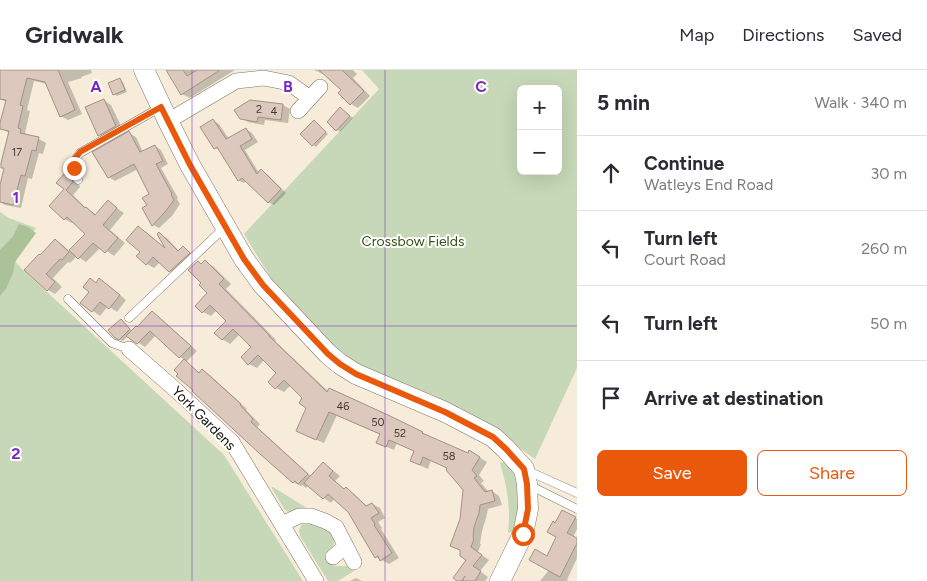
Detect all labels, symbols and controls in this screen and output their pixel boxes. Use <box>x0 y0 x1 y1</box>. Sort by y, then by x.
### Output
text: Gridwalk <box>25 20 124 49</box>
text: Map <box>679 24 714 46</box>
text: Directions <box>742 24 824 46</box>
text: Saved <box>852 24 902 46</box>
text: A <box>90 77 102 96</box>
text: B <box>283 77 293 96</box>
text: C <box>475 77 487 96</box>
map controls <box>517 85 562 175</box>
button: + <box>517 85 562 130</box>
text: 5 min <box>597 90 650 115</box>
text: Walk · 340 m <box>814 93 907 112</box>
house number: 2 <box>256 103 262 116</box>
house number: 4 <box>271 105 278 118</box>
button: − <box>517 130 562 175</box>
house number: 17 <box>12 146 22 159</box>
text: Continue <box>644 152 724 175</box>
route end <box>63 157 86 180</box>
icon: ahead <box>597 159 625 187</box>
text: 30 m <box>870 164 907 183</box>
text: Watleys End Road <box>644 175 773 194</box>
text: 1 <box>13 188 19 207</box>
text: Turn left <box>644 227 718 250</box>
park label: Crossbow Fields <box>362 233 464 250</box>
icon: left <box>597 234 625 262</box>
text: 260 m <box>861 239 907 258</box>
text: Court Road <box>644 250 726 269</box>
icon: left <box>597 309 625 337</box>
text: Turn left <box>644 312 718 335</box>
text: 50 m <box>870 314 907 333</box>
street label: York Gardens <box>168 383 239 454</box>
icon: arrive <box>597 384 625 412</box>
text: Arrive at destination <box>644 387 823 410</box>
house number: 46 <box>336 400 350 413</box>
house number: 50 <box>371 416 385 429</box>
house number: 52 <box>394 427 406 440</box>
text: 2 <box>11 444 21 463</box>
house number: 58 <box>442 450 456 463</box>
button: Save <box>597 450 747 496</box>
button: Share <box>757 450 907 496</box>
route start <box>512 523 535 546</box>

